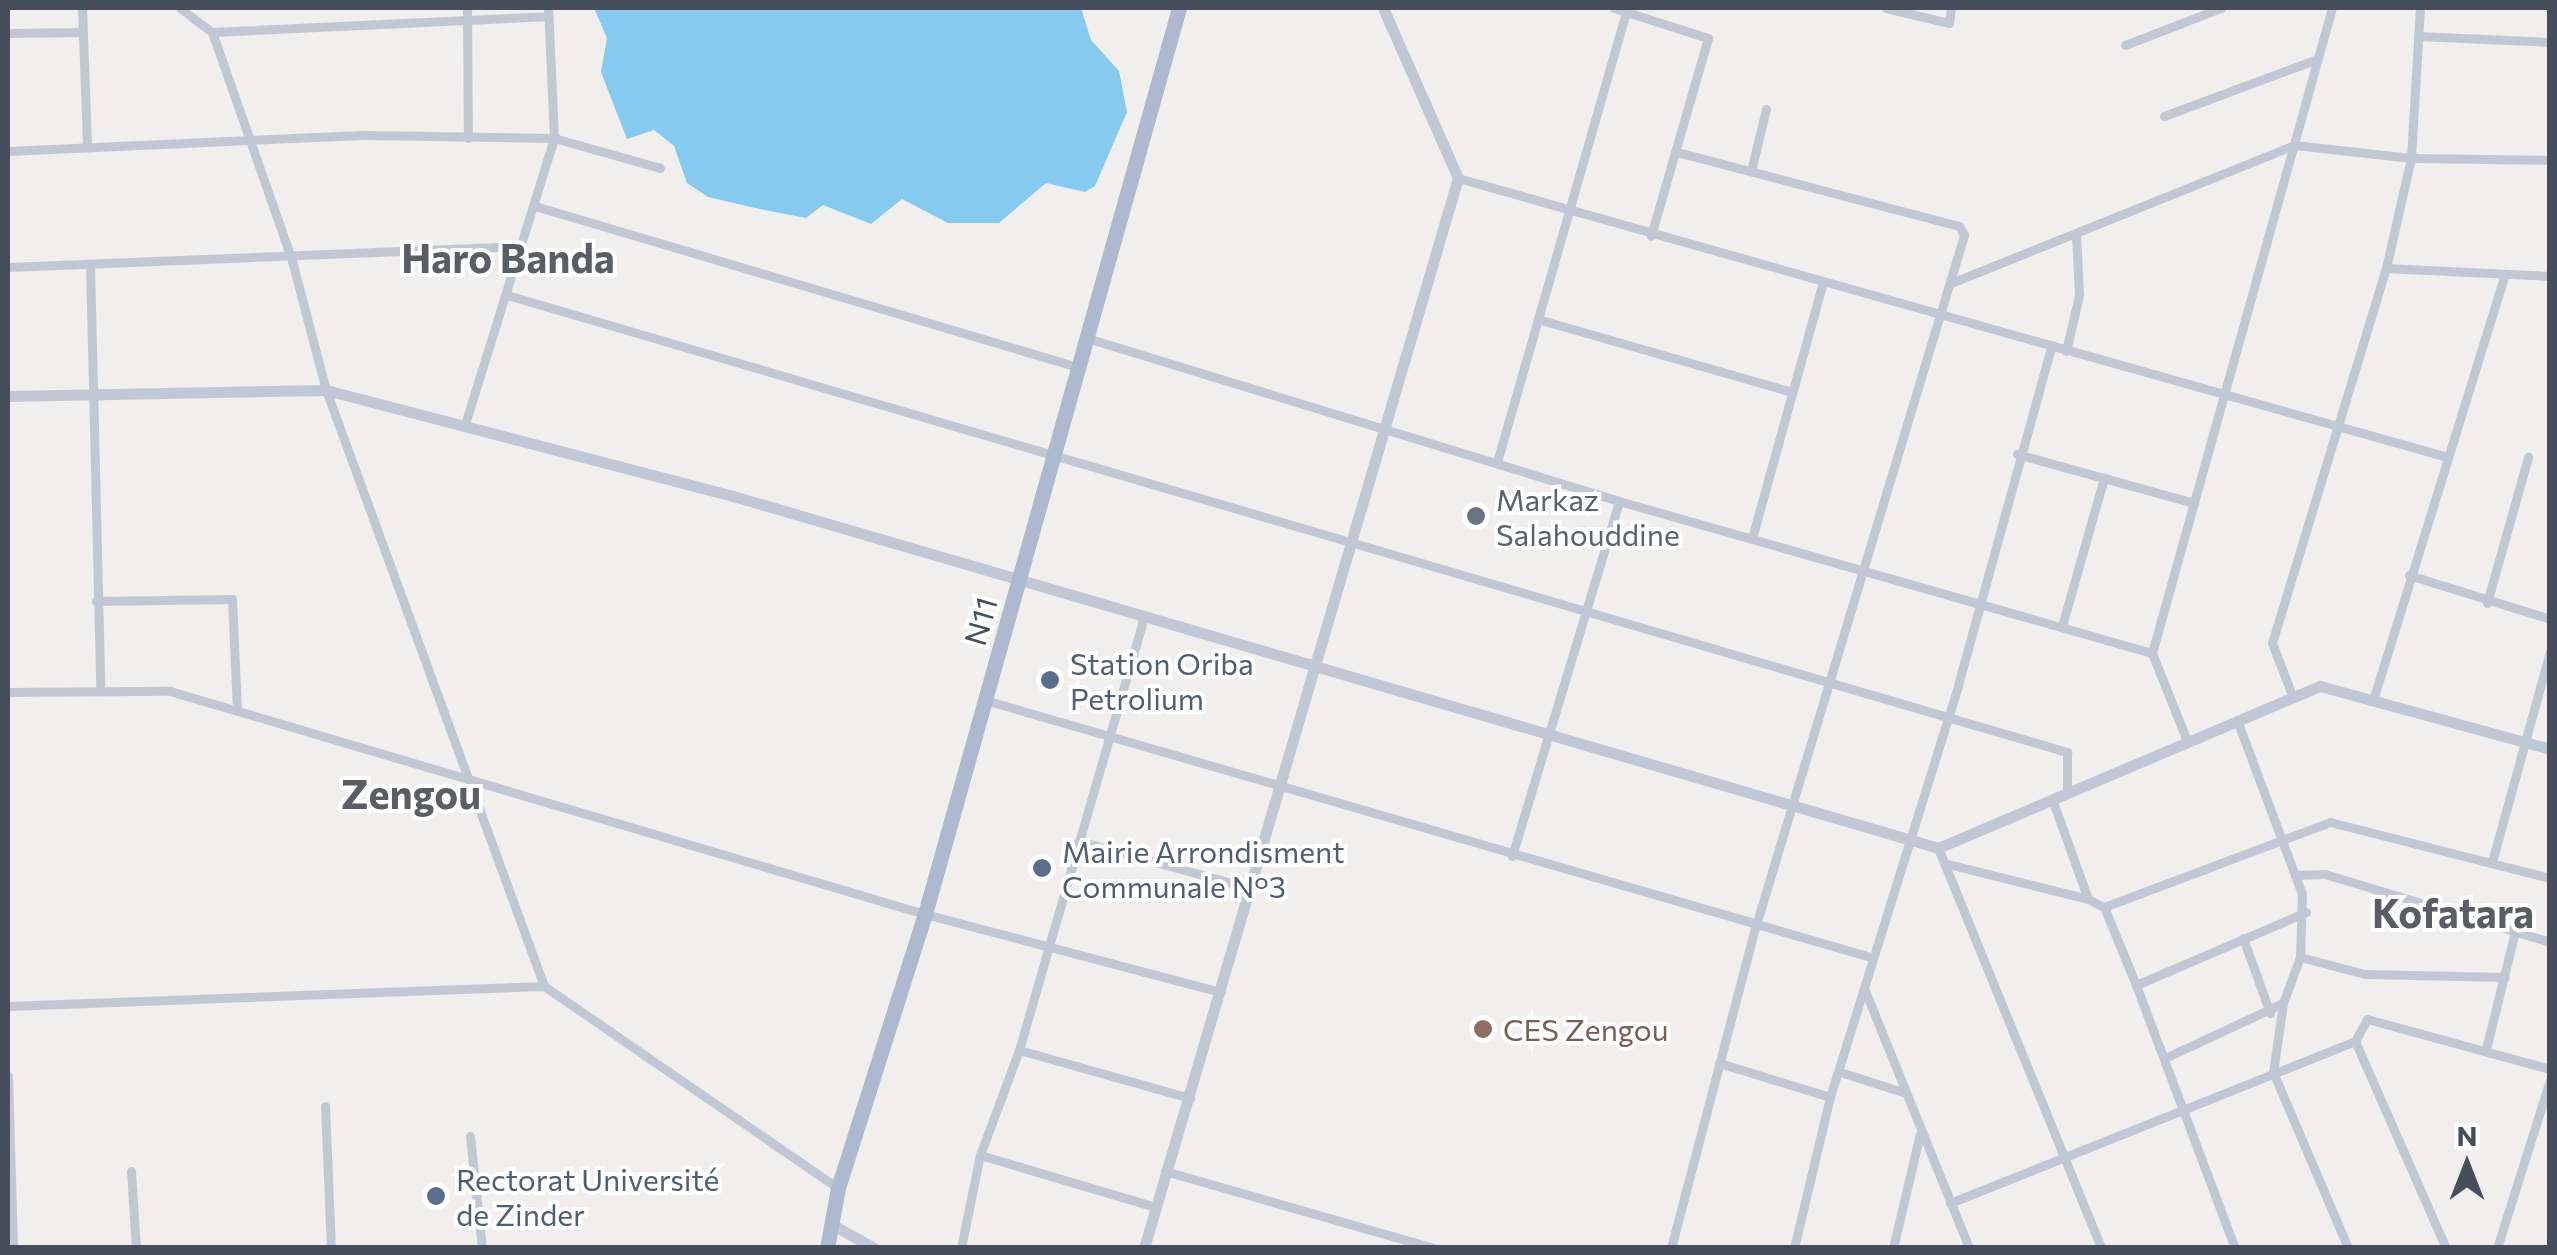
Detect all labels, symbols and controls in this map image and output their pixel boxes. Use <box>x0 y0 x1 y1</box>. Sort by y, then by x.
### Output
district label: Haro Banda <box>401 233 615 281</box>
place label: Markaz Salahouddine <box>1496 481 1680 552</box>
marker: Markaz Salahouddine <box>1465 505 1487 527</box>
street label: N11 <box>956 593 1004 649</box>
place label: Station Oriba Petrolium <box>1070 645 1254 716</box>
marker: Station Oriba Petrolium <box>1039 669 1061 691</box>
district label: Zengou <box>341 769 481 817</box>
place label: Mairie Arrondisment Communale N°3 <box>1062 833 1345 904</box>
marker: Mairie Arrondisment Communale N°3 <box>1031 857 1053 879</box>
district label: Kofatara <box>2372 888 2534 936</box>
place label: CES Zengou <box>1503 1011 1668 1047</box>
marker: CES Zengou <box>1472 1018 1494 1040</box>
north arrow <box>2417 1115 2517 1215</box>
text: N <box>2457 1118 2478 1152</box>
place label: Rectorat Université de Zinder <box>456 1161 719 1232</box>
marker: Rectorat Université de Zinder <box>425 1185 447 1207</box>

